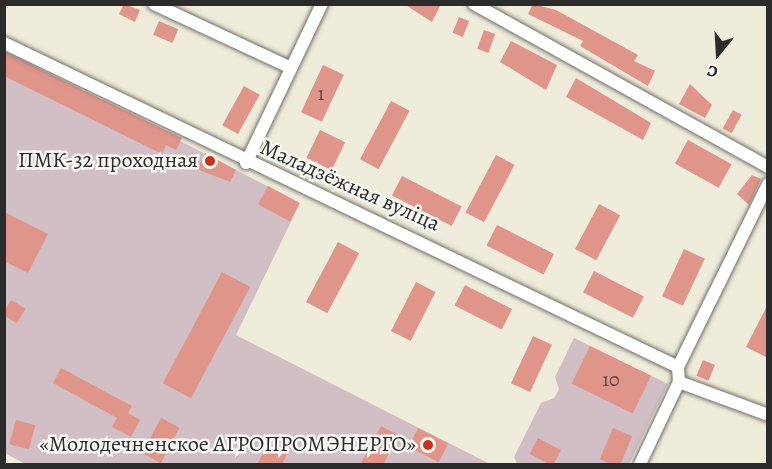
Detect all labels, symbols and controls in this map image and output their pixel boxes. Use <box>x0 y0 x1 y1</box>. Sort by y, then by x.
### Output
north arrow <box>688 24 748 84</box>
text: С <box>704 59 721 83</box>
house number: 1 <box>318 81 324 105</box>
street label: Маладзёжная вуліца <box>256 135 444 237</box>
place label: ПМК-32 проходная <box>18 148 198 174</box>
marker: ПМК-32 проходная <box>203 154 217 168</box>
house number: 10 <box>602 367 620 391</box>
place label: «Молодечненское АГРОПРОМЭНЕРГО» <box>39 432 416 458</box>
marker: «Молодечненское АГРОПРОМЭНЕРГО» <box>421 438 435 452</box>

